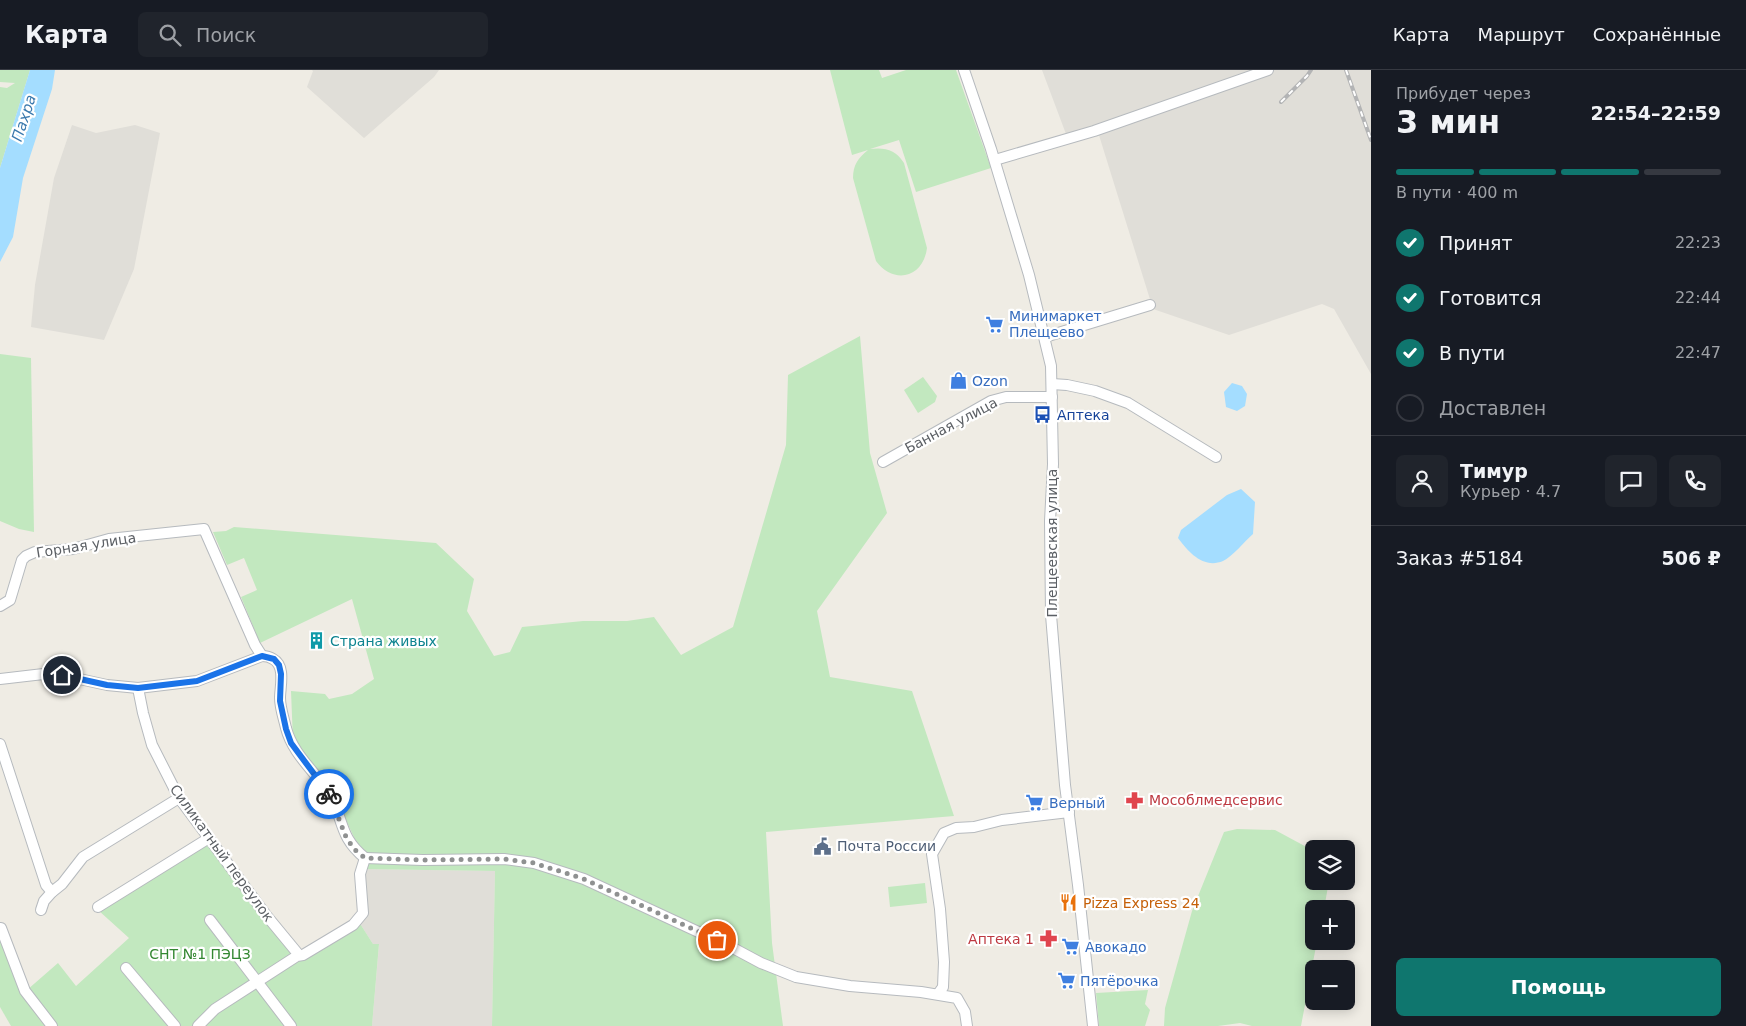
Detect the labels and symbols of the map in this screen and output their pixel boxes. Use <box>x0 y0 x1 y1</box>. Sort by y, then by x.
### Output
water label: Пахра <box>8 92 40 144</box>
place label: Минимаркет Плещеево <box>1009 308 1102 340</box>
supermarket icon: Минимаркет Плещеево <box>985 314 1005 334</box>
shop icon: Ozon <box>948 371 968 391</box>
place label: Ozon <box>972 373 1008 389</box>
street label: Банная улица <box>902 394 1000 456</box>
bus stop icon: Аптека <box>1033 405 1053 425</box>
place label: Аптека <box>1057 407 1110 423</box>
street label: Плещеевская улица <box>1044 469 1060 617</box>
street label: Горная улица <box>35 529 137 561</box>
building icon: Страна живых <box>306 631 326 651</box>
place label: Страна живых <box>330 633 437 649</box>
pin <box>41 654 83 696</box>
courier <box>304 769 354 819</box>
street label: Силикатный переулок <box>167 781 277 925</box>
pharmacy icon: Мособлмедсервис <box>1125 790 1145 810</box>
place label: Мособлмедсервис <box>1149 792 1283 808</box>
supermarket icon: Верный <box>1025 793 1045 813</box>
place label: Верный <box>1049 795 1105 811</box>
public building icon: Почта России <box>813 836 833 856</box>
place label: Почта России <box>837 838 936 854</box>
restaurant icon: Pizza Express 24 <box>1059 893 1079 913</box>
place label: Pizza Express 24 <box>1083 895 1200 911</box>
pin <box>696 919 738 961</box>
pharmacy icon: Аптека 1 <box>1038 929 1058 949</box>
place label: Аптека 1 <box>968 931 1034 947</box>
supermarket icon: Авокадо <box>1061 937 1081 957</box>
place label: Авокадо <box>1085 939 1147 955</box>
park label: СНТ №1 ПЭЦЗ <box>149 946 251 962</box>
supermarket icon: Пятёрочка <box>1056 971 1076 991</box>
place label: Пятёрочка <box>1080 973 1158 989</box>

